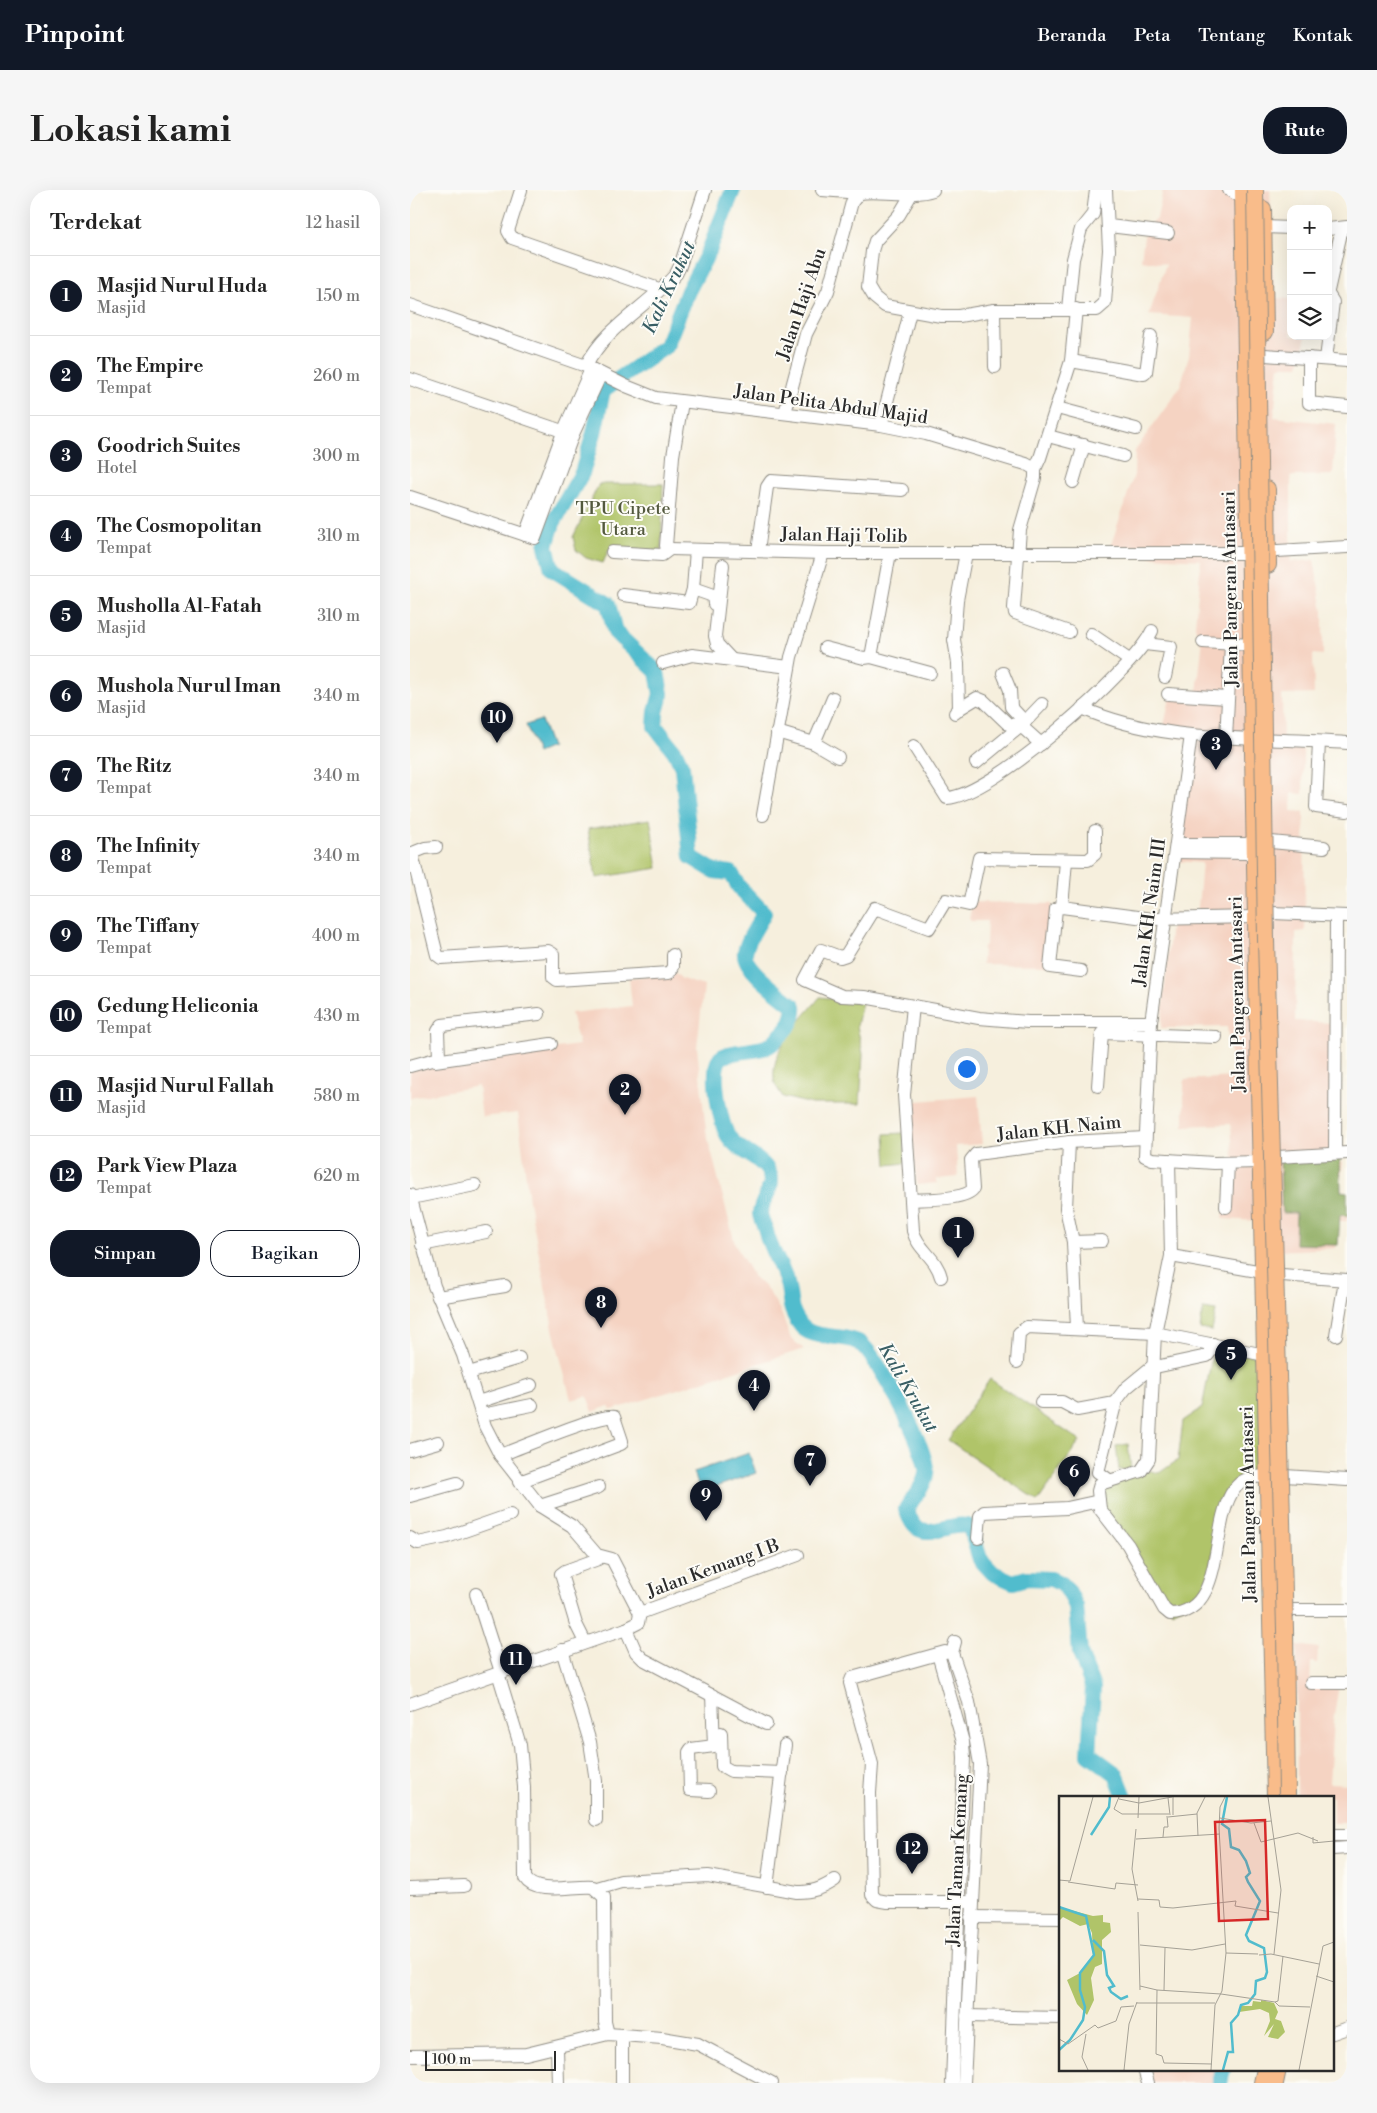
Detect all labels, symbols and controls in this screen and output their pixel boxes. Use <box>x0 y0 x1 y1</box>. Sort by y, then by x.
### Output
text: Pinpoint <box>25 20 124 50</box>
text: Beranda <box>1038 24 1106 47</box>
text: Peta <box>1134 24 1170 47</box>
text: Tentang <box>1198 24 1265 47</box>
text: Kontak <box>1293 24 1352 47</box>
button: Rute <box>1263 107 1347 154</box>
text: Lokasi kami <box>30 109 231 152</box>
map controls <box>1287 205 1332 340</box>
button: + <box>1287 205 1332 250</box>
text: Terdekat <box>50 210 141 236</box>
text: 12 hasil <box>306 213 360 233</box>
water label: Kali Krukut <box>637 236 701 338</box>
street label: Jalan Haji Abu <box>771 244 832 364</box>
button: − <box>1287 250 1332 295</box>
text: Masjid Nurul Huda <box>97 274 267 298</box>
text: 1 <box>62 286 70 306</box>
text: 150 m <box>316 286 360 306</box>
button: layers <box>1287 295 1332 340</box>
text: Masjid <box>97 298 146 318</box>
text: The Empire <box>97 354 204 378</box>
text: 2 <box>61 366 71 386</box>
text: 260 m <box>313 366 360 386</box>
text: Tempat <box>97 378 152 398</box>
street label: Jalan Pelita Abdul Majid <box>732 379 930 430</box>
text: Goodrich Suites <box>97 434 241 458</box>
text: 3 <box>61 446 71 466</box>
text: 300 m <box>313 446 360 466</box>
text: Hotel <box>97 458 137 478</box>
street label: Jalan Pangeran Antasari <box>1217 491 1244 688</box>
park label: TPU Cipete Utara <box>575 497 671 541</box>
text: The Cosmopolitan <box>97 514 262 538</box>
street label: Jalan Haji Tolib <box>779 523 908 548</box>
text: 4 <box>61 526 71 546</box>
text: 310 m <box>317 526 360 546</box>
text: Tempat <box>97 538 152 558</box>
text: Musholla Al-Fatah <box>97 594 262 618</box>
text: 5 <box>61 606 71 626</box>
text: 310 m <box>317 606 360 626</box>
text: Masjid <box>97 618 146 638</box>
text: Mushola Nurul Iman <box>97 674 281 698</box>
text: 6 <box>61 686 71 706</box>
text: 340 m <box>313 686 360 706</box>
text: Masjid <box>97 698 146 718</box>
pin: 10 <box>481 702 513 743</box>
pin: 3 <box>1200 729 1232 770</box>
text: The Ritz <box>97 754 171 778</box>
text: 7 <box>61 766 71 786</box>
text: 340 m <box>313 766 360 786</box>
text: Tempat <box>97 778 152 798</box>
text: The Infinity <box>97 834 200 858</box>
street label: Jalan KH. Naim III <box>1128 837 1171 988</box>
text: 8 <box>61 846 71 866</box>
text: 340 m <box>313 846 360 866</box>
text: Tempat <box>97 858 152 878</box>
street label: Jalan Pangeran Antasari <box>1224 896 1251 1093</box>
text: The Tiffany <box>97 914 200 938</box>
text: 9 <box>61 926 71 946</box>
text: 400 m <box>312 926 360 946</box>
text: Tempat <box>97 938 152 958</box>
text: Gedung Heliconia <box>97 994 259 1018</box>
text: 10 <box>57 1006 75 1026</box>
text: 430 m <box>314 1006 360 1026</box>
text: Tempat <box>97 1018 152 1038</box>
your location <box>954 1056 980 1082</box>
text: Masjid Nurul Fallah <box>97 1074 274 1098</box>
pin: 2 <box>609 1074 641 1115</box>
text: 11 <box>58 1086 74 1106</box>
text: 580 m <box>313 1086 360 1106</box>
text: Masjid <box>97 1098 146 1118</box>
street label: Jalan KH. Naim <box>995 1111 1123 1147</box>
text: Park View Plaza <box>97 1154 237 1178</box>
text: 12 <box>57 1166 75 1186</box>
text: 620 m <box>313 1166 360 1186</box>
text: Tempat <box>97 1178 152 1198</box>
pin: 1 <box>942 1217 974 1258</box>
button: Simpan <box>50 1230 200 1277</box>
button: Bagikan <box>210 1230 360 1277</box>
pin: 8 <box>585 1287 617 1328</box>
water label: Kali Krukut <box>873 1338 944 1437</box>
pin: 5 <box>1215 1339 1247 1380</box>
pin: 4 <box>738 1370 770 1411</box>
street label: Jalan Pangeran Antasari <box>1235 1406 1262 1603</box>
pin: 7 <box>794 1445 826 1486</box>
pin: 6 <box>1058 1456 1090 1497</box>
pin: 9 <box>690 1480 722 1521</box>
street label: Jalan Kemang I B <box>643 1534 783 1603</box>
pin: 11 <box>500 1644 532 1685</box>
street label: Jalan Taman Kemang <box>941 1773 974 1948</box>
inset map <box>1059 1796 1334 2070</box>
pin: 12 <box>896 1833 928 1874</box>
scale bar <box>425 2048 556 2071</box>
text: 100 m <box>432 2051 471 2069</box>

